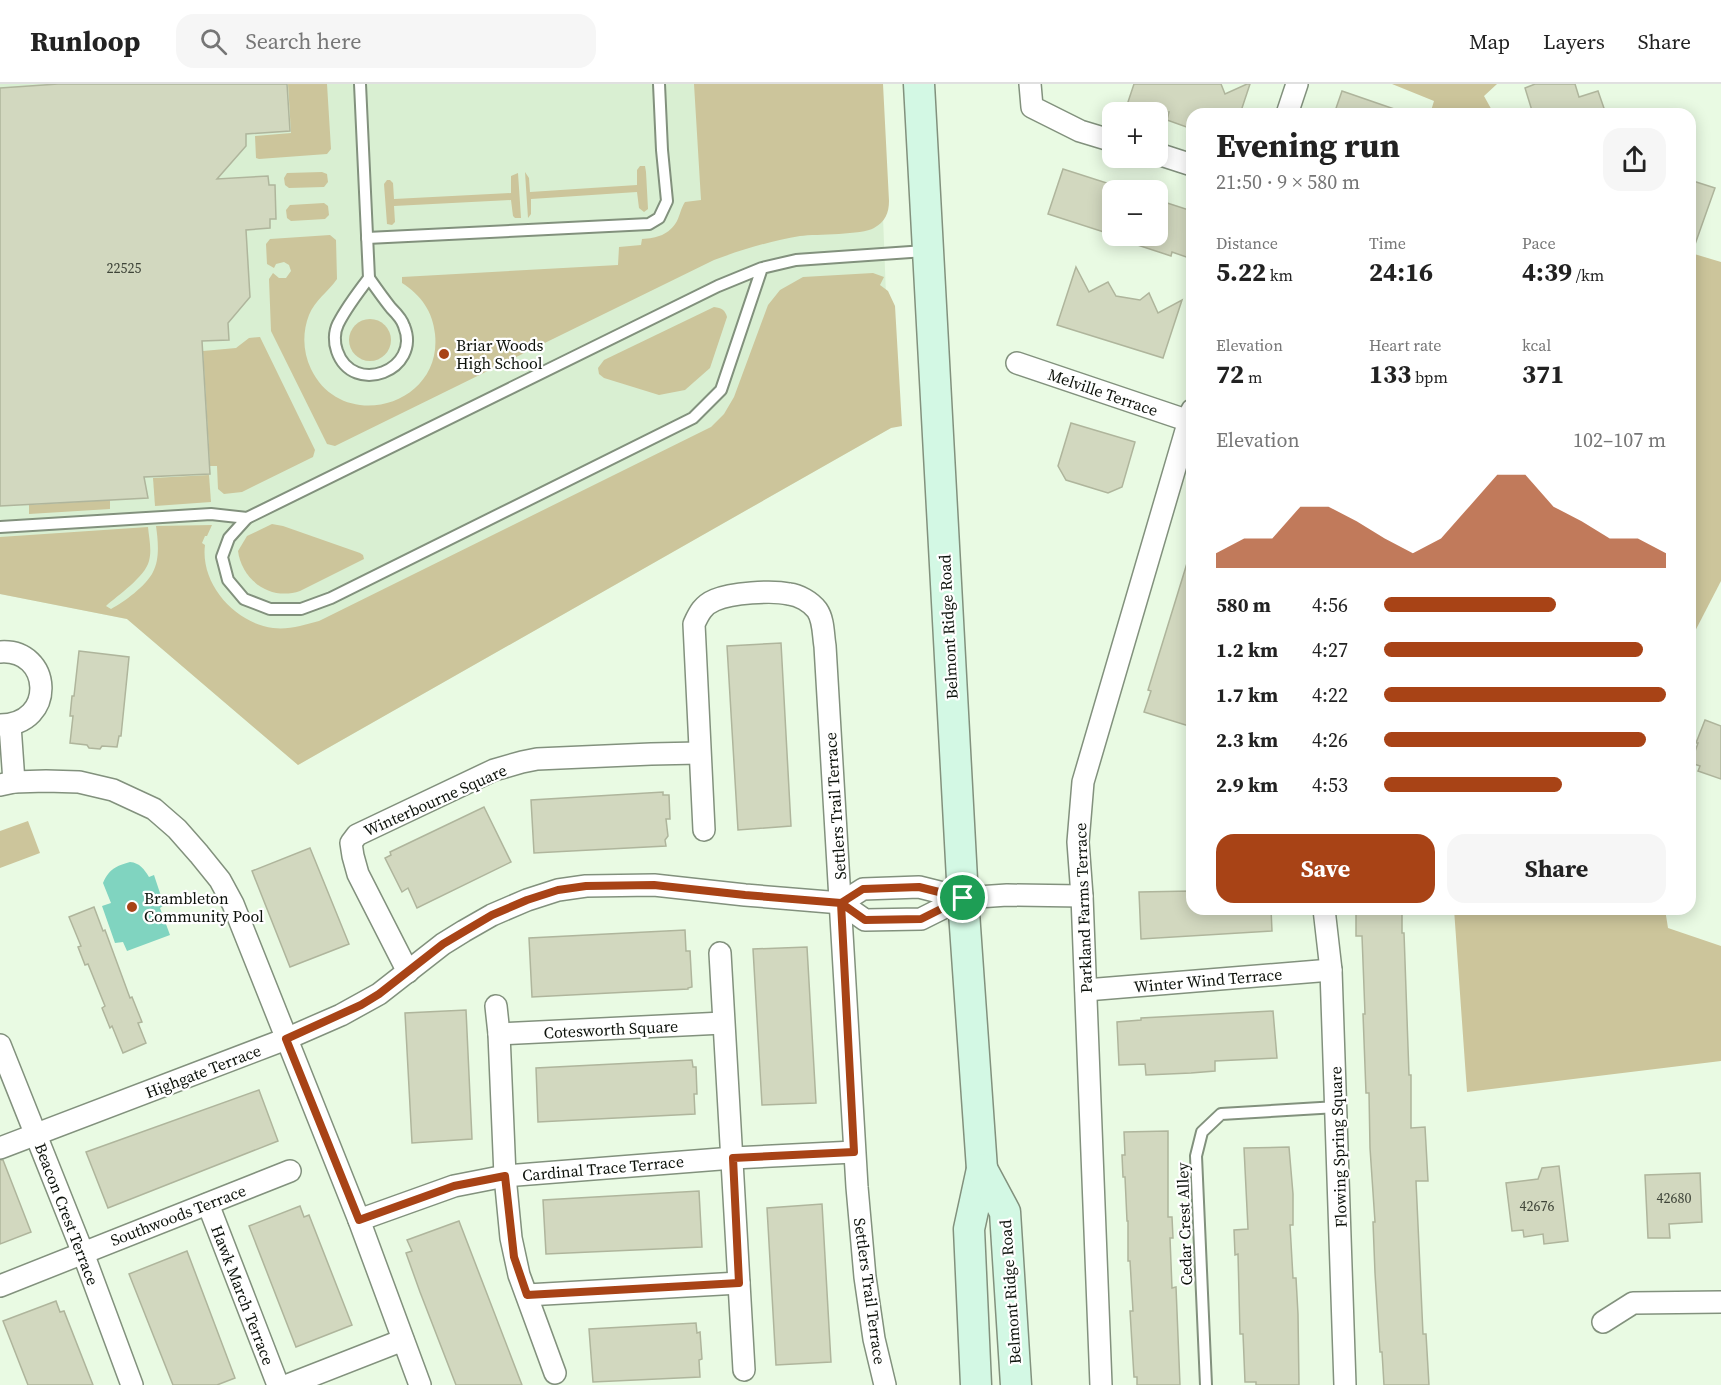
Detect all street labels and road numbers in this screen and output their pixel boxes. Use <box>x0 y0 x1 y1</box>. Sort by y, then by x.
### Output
street label: Melville Terrace <box>1045 363 1161 421</box>
street label: Belmont Ridge Road <box>933 554 963 700</box>
street label: Settlers Trail Terrace <box>819 731 851 881</box>
street label: Winterbourne Square <box>360 759 510 841</box>
street label: Parkland Farms Terrace <box>1069 822 1097 994</box>
street label: Winter Wind Terrace <box>1133 963 1283 997</box>
street label: Cotesworth Square <box>543 1014 679 1044</box>
street label: Highgate Terrace <box>142 1039 264 1103</box>
street label: Flowing Spring Square <box>1324 1066 1352 1228</box>
street label: Beacon Crest Terrace <box>30 1140 104 1288</box>
street label: Cardinal Trace Terrace <box>521 1150 685 1186</box>
street label: Cedar Crest Alley <box>1171 1161 1197 1286</box>
street label: Southwoods Terrace <box>107 1179 249 1251</box>
street label: Settlers Trail Terrace <box>849 1216 891 1366</box>
street label: Belmont Ridge Road <box>994 1219 1026 1365</box>
street label: Hawk March Terrace <box>206 1222 280 1368</box>

